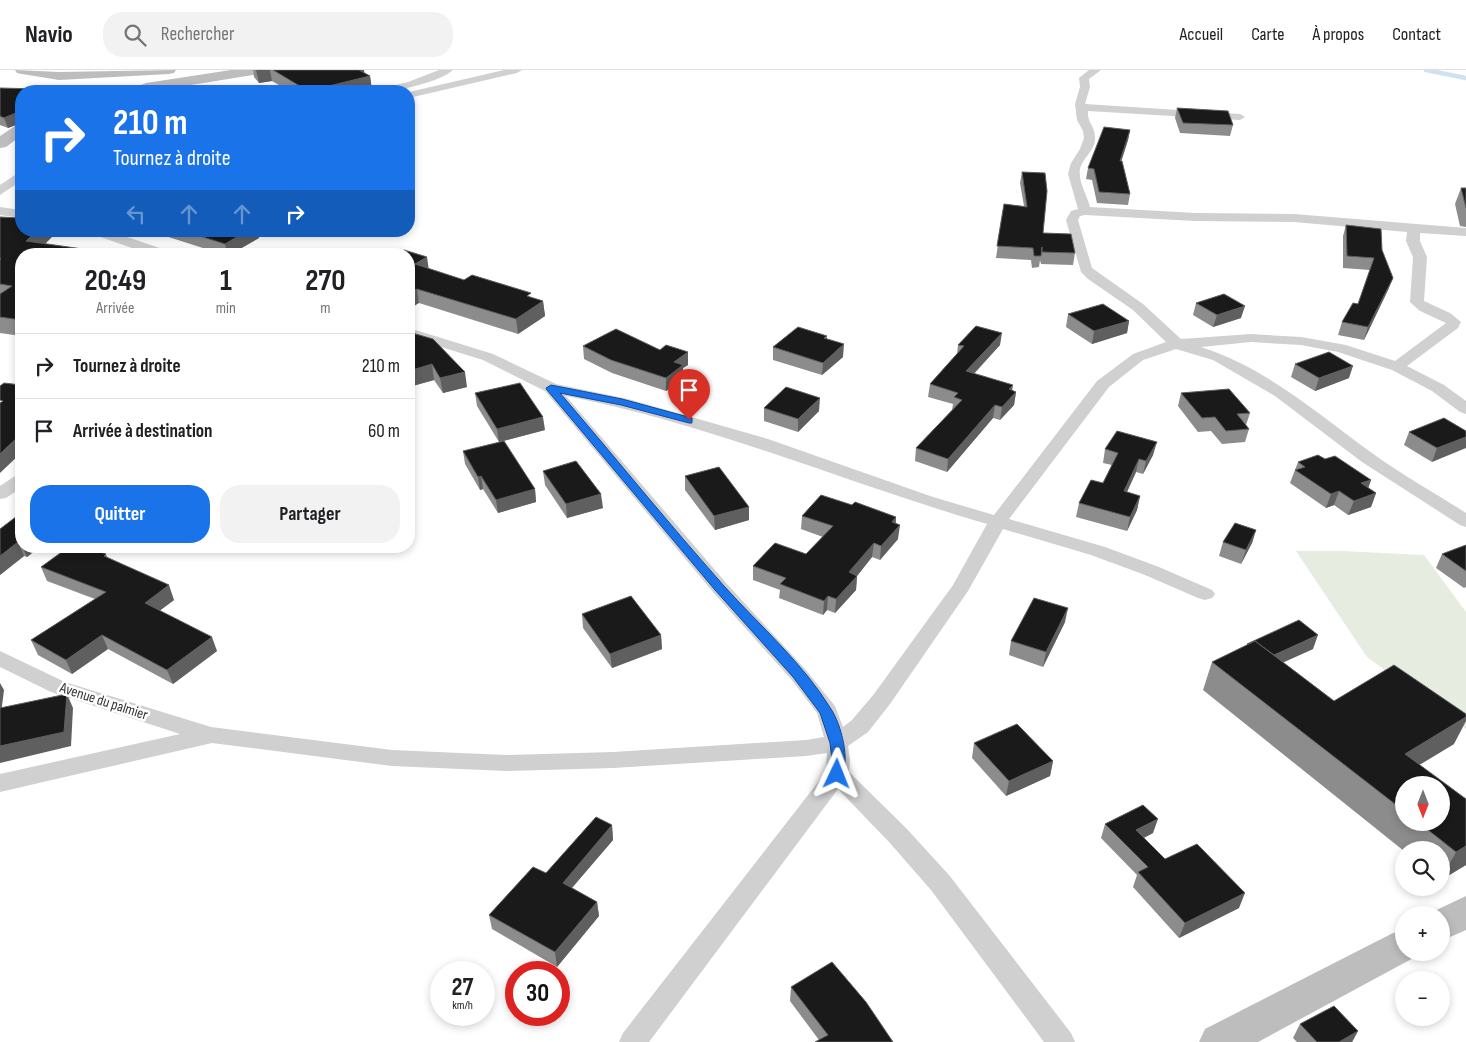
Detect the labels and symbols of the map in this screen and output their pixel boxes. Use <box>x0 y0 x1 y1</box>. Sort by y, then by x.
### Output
pin <box>668 369 710 420</box>
street label: Avenue du palmier <box>56 678 151 725</box>
position arrow <box>810 747 862 799</box>
north arrow <box>1395 776 1450 831</box>
speed limit sign: 30 <box>505 961 570 1026</box>

